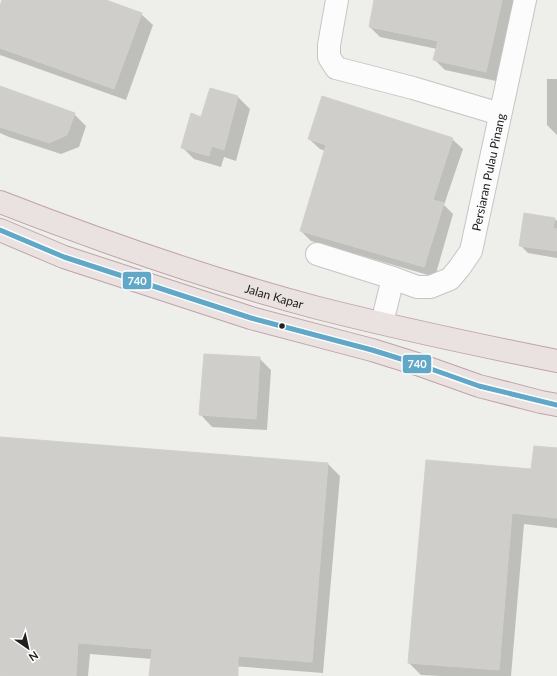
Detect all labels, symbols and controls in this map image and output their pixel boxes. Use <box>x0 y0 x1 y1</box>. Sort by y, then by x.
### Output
street label: Persiaran Pulau Pinang <box>468 112 508 232</box>
line badge: 740 <box>122 271 152 290</box>
text: 740 <box>127 274 147 287</box>
street label: Jalan Kapar <box>243 280 306 311</box>
unlabelled marker <box>277 321 287 331</box>
line badge: 740 <box>402 354 432 374</box>
text: 740 <box>407 357 427 370</box>
north arrow <box>8 628 48 668</box>
text: N <box>27 649 41 664</box>

